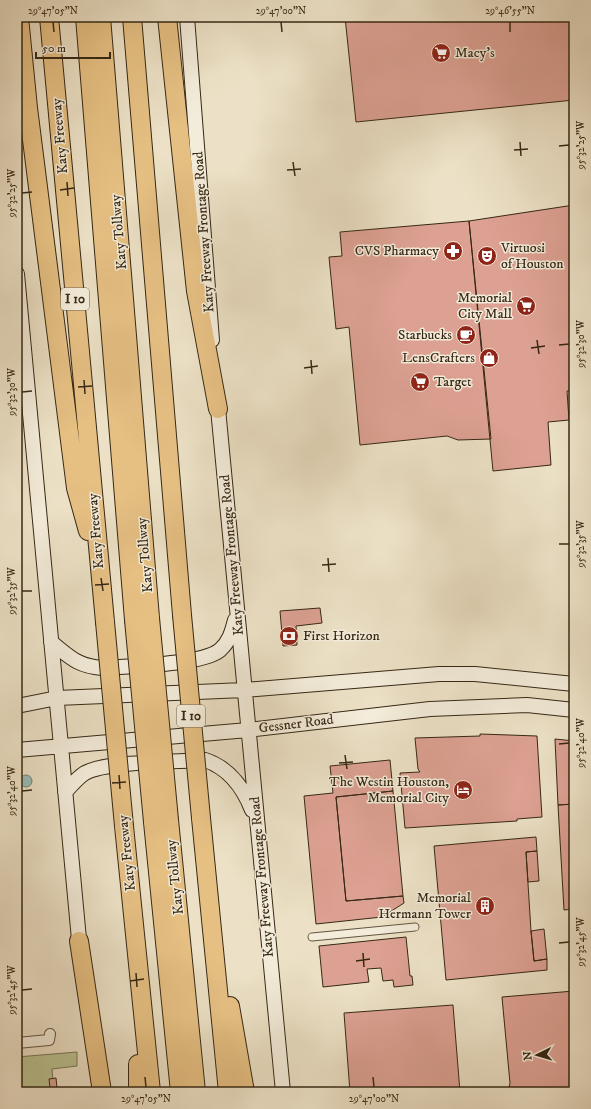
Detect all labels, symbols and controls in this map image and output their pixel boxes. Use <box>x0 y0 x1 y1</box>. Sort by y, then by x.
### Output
text: 29°47'05"N <box>28 5 78 17</box>
text: 29°47'00"N <box>256 5 306 17</box>
text: 29°46'55"N <box>485 5 535 17</box>
scale bar <box>36 34 110 60</box>
text: 50 m <box>42 41 66 56</box>
supermarket icon: Macy's <box>430 42 452 64</box>
place label: Macy's <box>455 44 495 62</box>
street label: Katy Freeway <box>48 97 72 175</box>
text: 95°32'25"W <box>575 120 587 170</box>
street label: Katy Freeway Frontage Road <box>189 151 219 313</box>
text: 95°32'25"W <box>6 168 18 218</box>
street label: Katy Tollway <box>107 193 131 270</box>
place label: Virtuosi of Houston <box>500 239 564 273</box>
pharmacy icon: CVS Pharmacy <box>442 240 464 262</box>
place label: CVS Pharmacy <box>355 242 439 260</box>
theatre icon: Virtuosi of Houston <box>476 245 498 267</box>
road number: I 10 <box>61 288 89 310</box>
place label: Memorial City Mall <box>457 289 513 323</box>
supermarket icon: Memorial City Mall <box>515 295 537 317</box>
text: 95°32'30"W <box>575 319 587 369</box>
cafe icon: Starbucks <box>455 324 477 346</box>
place label: Starbucks <box>398 326 452 344</box>
shop icon: LensCrafters <box>478 347 500 369</box>
place label: LensCrafters <box>402 349 475 367</box>
text: 95°32'30"W <box>6 367 18 417</box>
supermarket icon: Target <box>409 371 431 393</box>
place label: Target <box>434 373 472 391</box>
street label: Katy Freeway Frontage Road <box>216 474 248 636</box>
street label: Katy Freeway <box>84 492 108 570</box>
street label: Katy Tollway <box>133 516 157 593</box>
text: 95°32'35"W <box>575 520 587 569</box>
text: 95°32'35"W <box>6 567 18 616</box>
bank icon: First Horizon <box>278 625 300 647</box>
place label: First Horizon <box>303 627 381 645</box>
road number: I 10 <box>177 705 205 727</box>
street label: Gessner Road <box>258 710 334 738</box>
text: 95°32'40"W <box>575 717 587 769</box>
text: 95°32'40"W <box>6 765 18 817</box>
place label: The Westin Houston, Memorial City <box>329 773 449 807</box>
hotel icon: The Westin Houston, Memorial City <box>452 779 474 801</box>
street label: Katy Freeway Frontage Road <box>246 796 278 958</box>
street label: Katy Freeway <box>114 814 140 892</box>
street label: Katy Tollway <box>162 838 188 915</box>
place label: Memorial Hermann Tower <box>378 889 472 923</box>
building icon: Memorial Hermann Tower <box>474 895 496 917</box>
text: 95°32'45"W <box>575 917 587 968</box>
text: 95°32'45"W <box>6 965 18 1016</box>
north arrow <box>517 1035 557 1075</box>
text: N <box>521 1051 535 1061</box>
text: 29°47'05"N <box>121 1093 171 1105</box>
text: 29°47'00"N <box>349 1093 399 1105</box>

